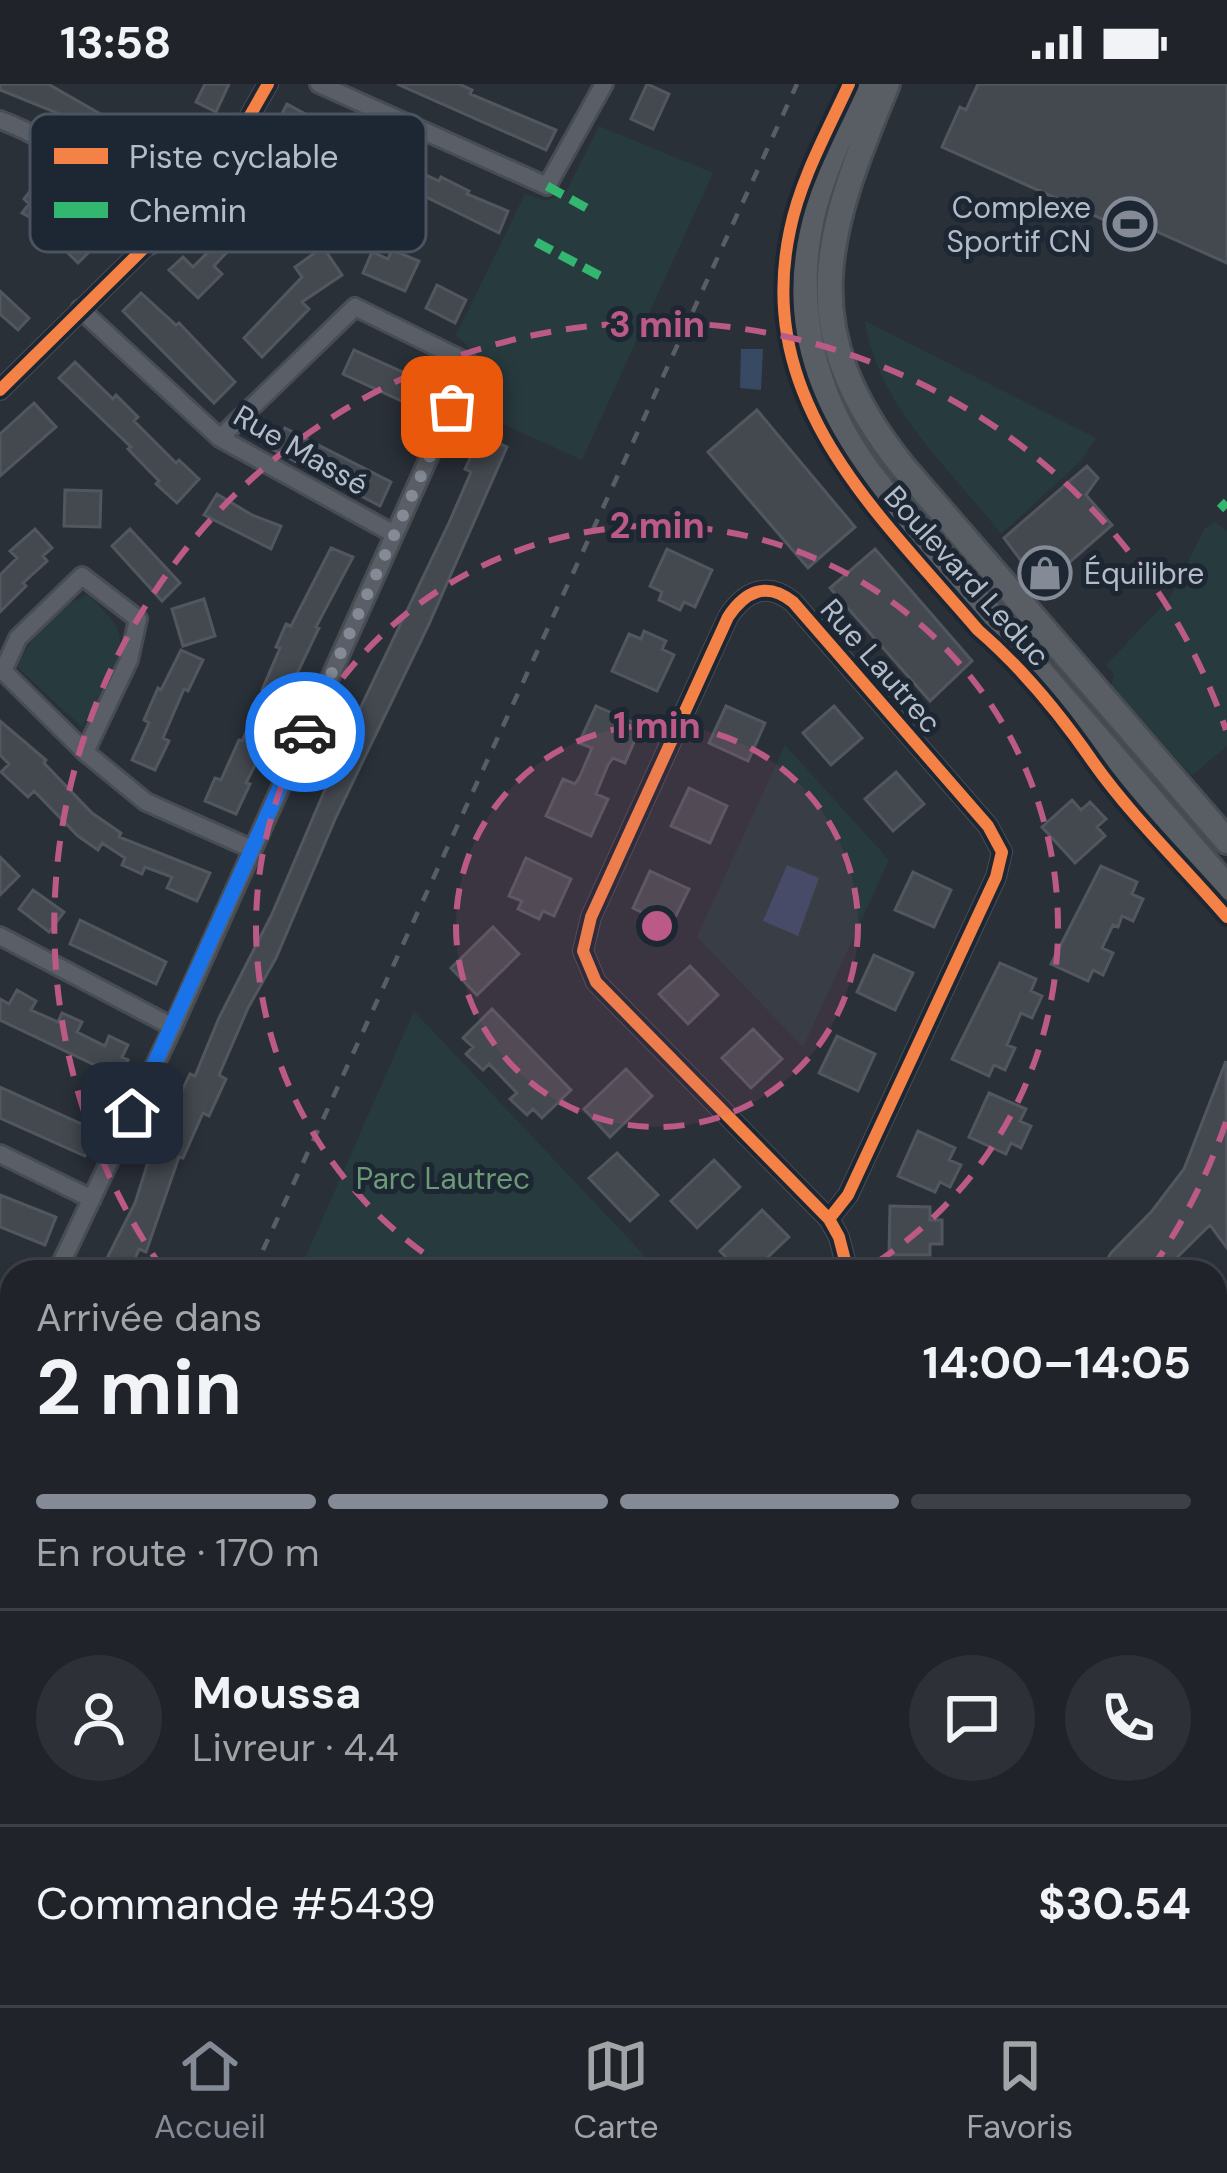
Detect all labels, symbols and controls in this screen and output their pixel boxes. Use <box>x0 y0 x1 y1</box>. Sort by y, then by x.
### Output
text: 13:58 <box>60 13 171 72</box>
legend <box>30 114 426 252</box>
text: Piste cyclable <box>129 135 339 178</box>
place label: Complexe Sportif CN <box>947 188 1091 261</box>
text: Chemin <box>129 189 247 232</box>
sports icon: Complexe Sportif CN <box>1102 196 1158 252</box>
text: 3 min <box>609 301 705 348</box>
pin <box>401 356 503 458</box>
icon: bag <box>419 374 485 440</box>
street label: Rue Massé <box>227 396 375 504</box>
street label: Boulevard Leduc <box>875 477 1059 675</box>
text: 2 min <box>609 502 705 549</box>
shop icon: Équilibre <box>1017 545 1073 601</box>
place label: Équilibre <box>1084 554 1204 593</box>
street label: Rue Lautrec <box>812 591 950 741</box>
courier <box>245 672 365 792</box>
icon: car <box>272 699 338 765</box>
text: 1 min <box>613 702 701 749</box>
centre of rings <box>636 905 678 947</box>
pin <box>81 1062 183 1164</box>
icon: home <box>99 1080 165 1146</box>
park label: Parc Lautrec <box>356 1159 530 1198</box>
text: Arrivée dans <box>36 1292 262 1343</box>
text: 14:00–14:05 <box>923 1333 1191 1392</box>
text: 2 min <box>36 1337 242 1438</box>
text: En route · 170 m <box>36 1527 320 1578</box>
button: person <box>36 1655 162 1781</box>
button: chat <box>909 1655 1035 1781</box>
button: phone <box>1065 1655 1191 1781</box>
text: Moussa <box>192 1663 361 1722</box>
text: Livreur · 4.4 <box>192 1722 399 1773</box>
text: Commande #5439 <box>36 1874 436 1933</box>
text: $30.54 <box>1038 1874 1191 1933</box>
tab: Accueil <box>154 2033 266 2148</box>
tab: Carte <box>573 2033 659 2148</box>
tab: Favoris <box>966 2033 1073 2148</box>

